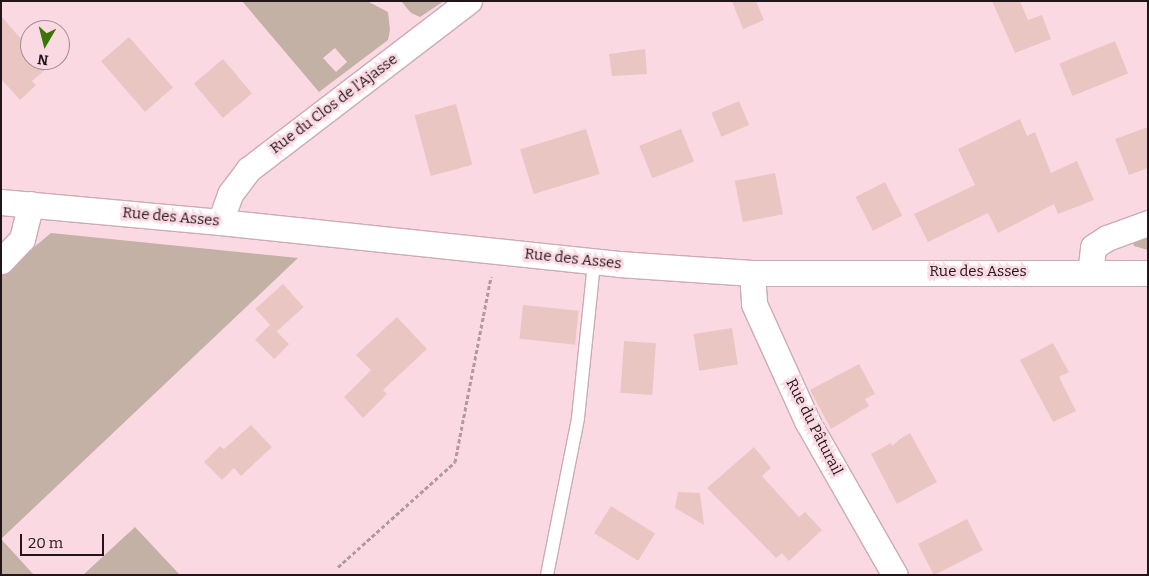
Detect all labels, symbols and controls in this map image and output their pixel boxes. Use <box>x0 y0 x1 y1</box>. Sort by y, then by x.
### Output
north arrow <box>20 20 70 70</box>
text: N <box>36 50 50 69</box>
street label: Rue du Clos de l'Ajasse <box>267 50 401 158</box>
street label: Rue des Asses <box>122 204 220 230</box>
street label: Rue des Asses <box>524 245 622 273</box>
street label: Rue des Asses <box>929 263 1027 281</box>
street label: Rue du Pâturail <box>782 376 846 478</box>
scale bar <box>22 524 106 556</box>
text: 20 m <box>28 534 63 552</box>

